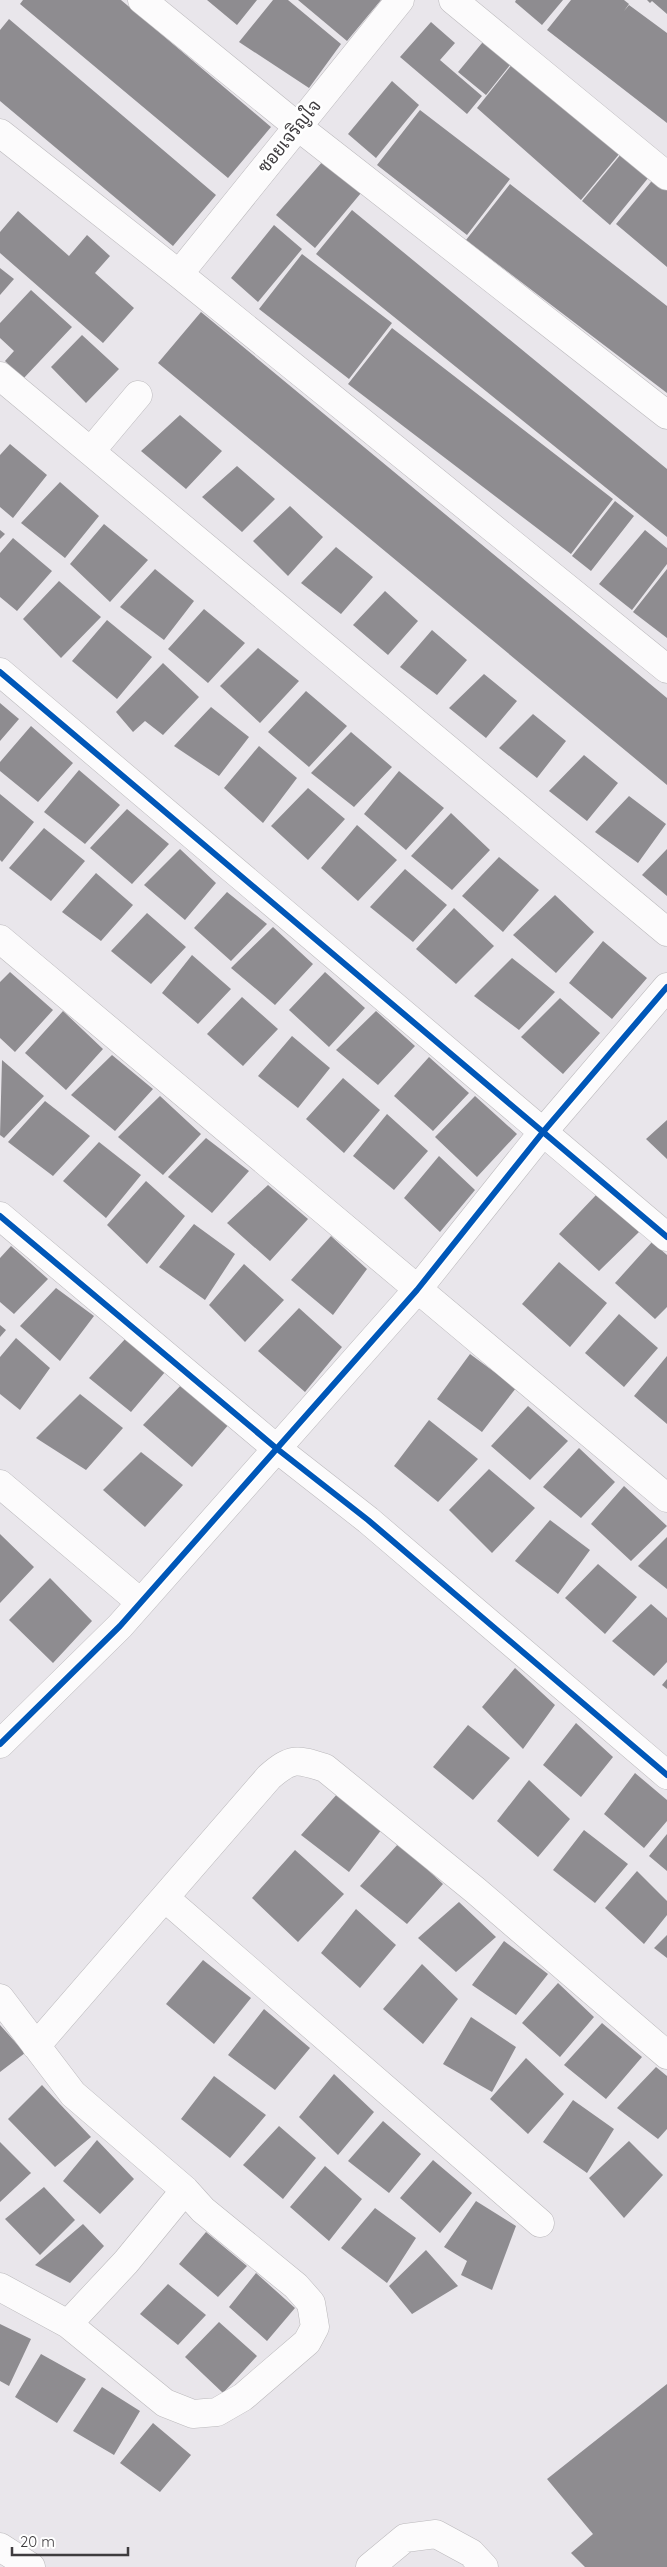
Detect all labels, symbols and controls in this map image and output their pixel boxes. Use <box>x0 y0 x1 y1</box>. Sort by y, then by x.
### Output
street label: ซอยเจริญใจ <box>252 94 326 177</box>
scale bar <box>12 2524 129 2556</box>
text: 20 m <box>20 2532 55 2551</box>

